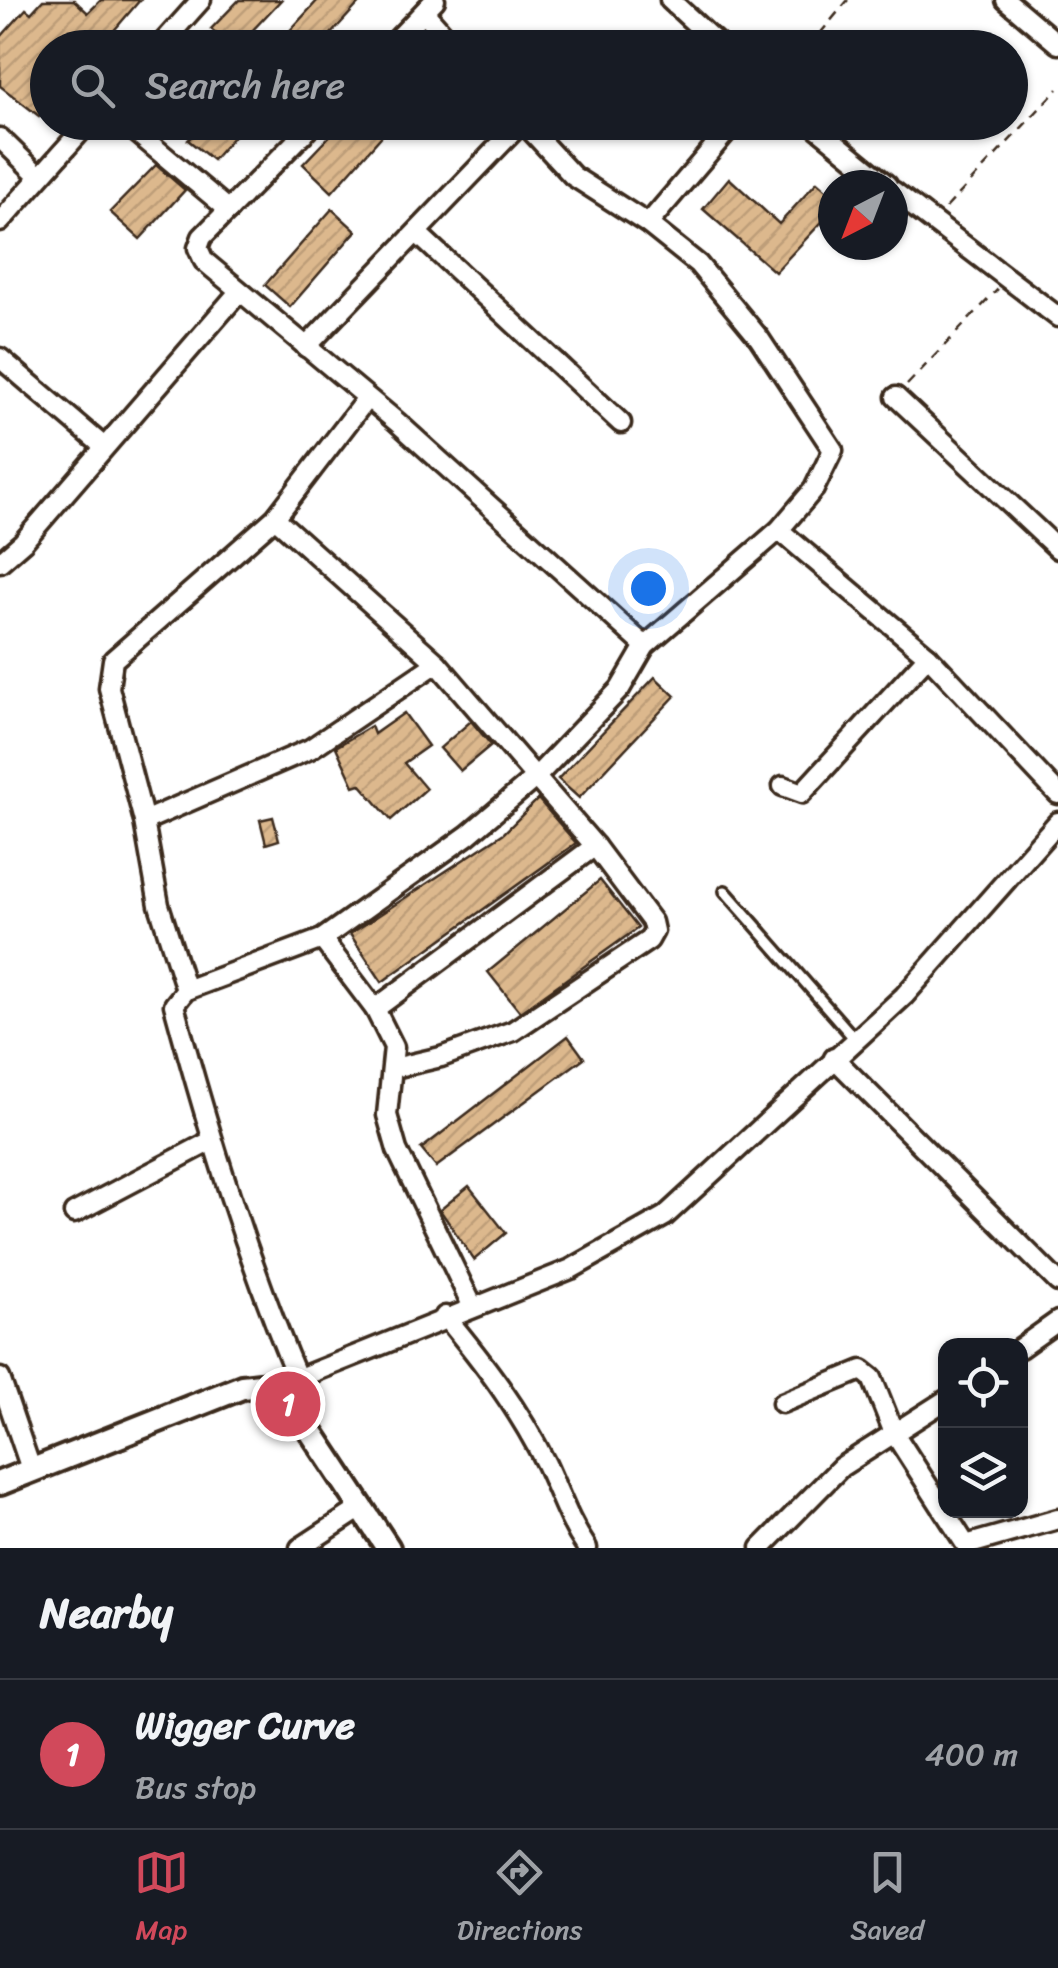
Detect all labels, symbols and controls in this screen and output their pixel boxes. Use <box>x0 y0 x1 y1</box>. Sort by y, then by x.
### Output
search box <box>30 30 1028 140</box>
text: Search here <box>145 52 345 119</box>
icon: search <box>65 58 120 113</box>
north arrow <box>818 170 908 260</box>
your location <box>623 563 674 614</box>
map controls <box>938 1338 1028 1518</box>
button: locate <box>938 1338 1028 1428</box>
pin: 1 <box>256 1366 320 1442</box>
button: layers <box>938 1428 1028 1518</box>
text: Nearby <box>40 1576 173 1650</box>
text: Wigger Curve <box>135 1692 355 1759</box>
text: 1 <box>66 1726 79 1783</box>
text: 400 m <box>925 1726 1018 1783</box>
text: Bus stop <box>135 1759 256 1816</box>
tab: Map <box>134 1845 189 1954</box>
tab: Directions <box>457 1845 582 1954</box>
tab: Saved <box>850 1845 924 1954</box>

